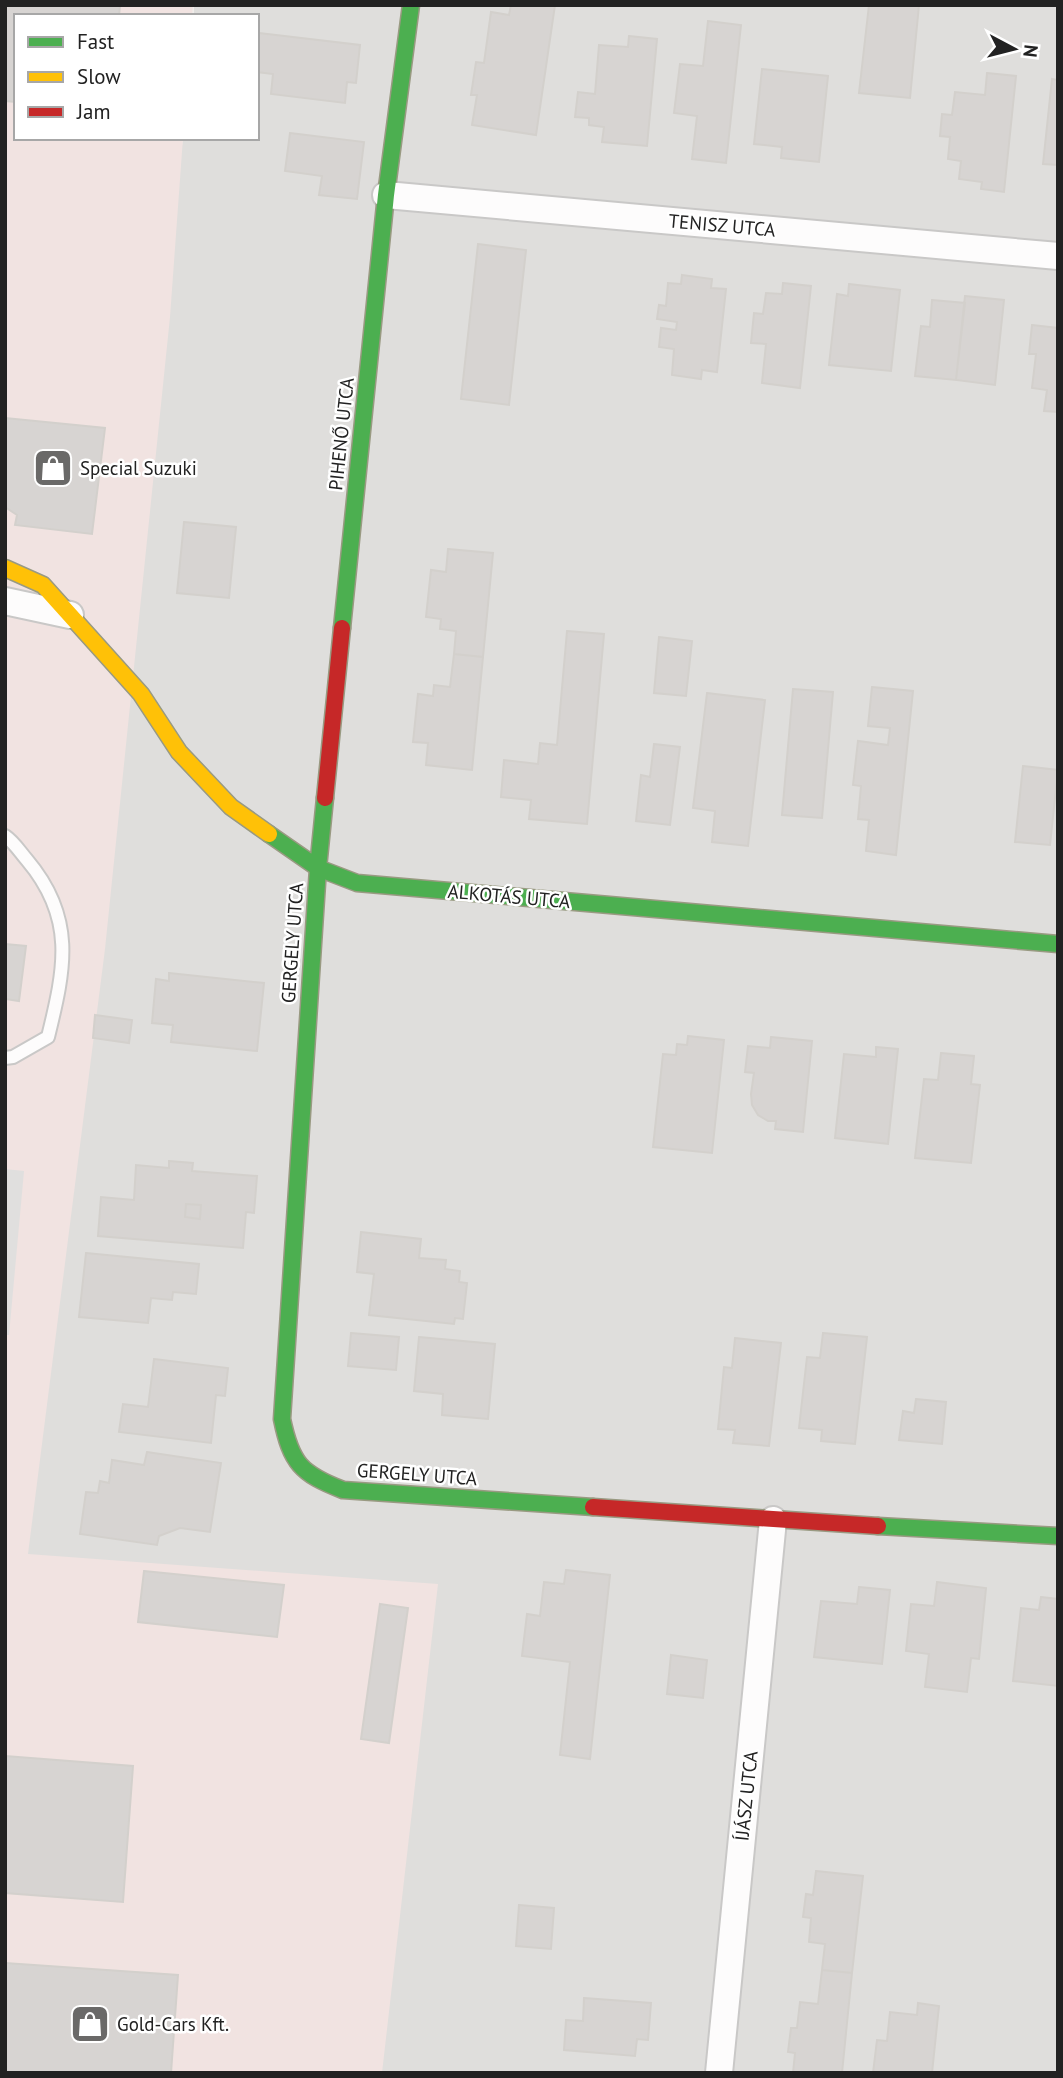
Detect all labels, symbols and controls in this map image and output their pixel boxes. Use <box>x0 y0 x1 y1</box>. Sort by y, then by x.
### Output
legend <box>14 14 259 140</box>
north arrow <box>979 14 1049 84</box>
text: Fast <box>77 28 114 55</box>
text: N <box>1018 43 1044 59</box>
text: Slow <box>77 63 121 90</box>
text: Jam <box>76 98 111 125</box>
street label: TENISZ UTCA <box>668 208 776 242</box>
street label: PIHENŐ UTCA <box>323 376 359 492</box>
shop icon: Special Suzuki <box>32 447 74 489</box>
place label: Special Suzuki <box>80 456 197 480</box>
street label: ALKOTÁS UTCA <box>447 879 571 913</box>
street label: GERGELY UTCA <box>276 882 308 1004</box>
street label: GERGELY UTCA <box>356 1458 478 1490</box>
street label: ÍJÁSZ UTCA <box>729 1750 763 1842</box>
shop icon: Gold-Cars Kft. <box>69 2003 111 2045</box>
place label: Gold-Cars Kft. <box>117 2012 229 2036</box>

